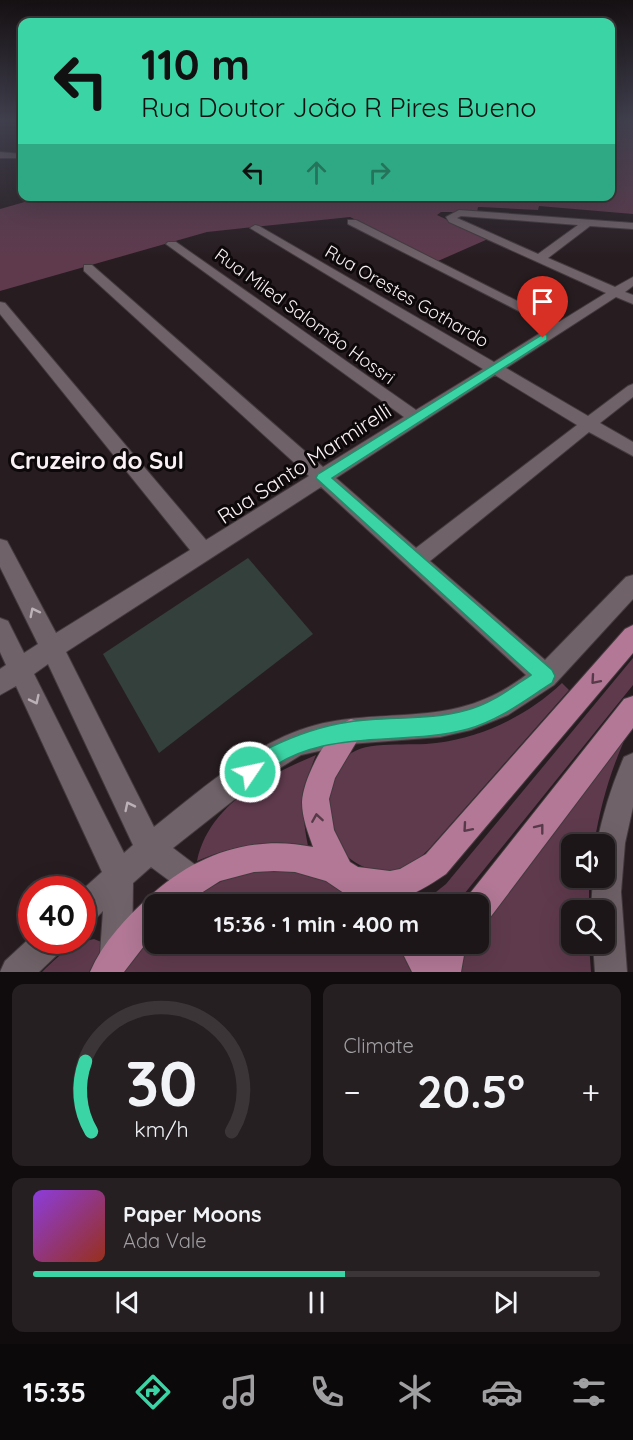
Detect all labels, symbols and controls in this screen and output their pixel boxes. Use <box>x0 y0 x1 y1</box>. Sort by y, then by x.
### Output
text: 110 m <box>141 38 250 91</box>
icon: left <box>42 42 120 120</box>
text: Rua Doutor João R Pires Bueno <box>141 90 537 124</box>
icon: left <box>237 156 270 189</box>
icon: ahead <box>300 156 333 189</box>
icon: right <box>363 156 396 189</box>
street label: Rua Orestes Gothardo <box>321 240 493 352</box>
street label: Rua Miled Salomão Hossri <box>210 243 400 389</box>
pin <box>517 276 568 338</box>
icon: arrive <box>526 285 559 318</box>
street label: Rua Santo Marmirelli <box>212 397 396 529</box>
district label: Cruzeiro do Sul <box>10 445 184 475</box>
one-way arrow <box>29 607 41 618</box>
one-way arrow <box>591 673 602 684</box>
one-way arrow <box>27 694 39 705</box>
position arrow <box>218 740 282 804</box>
one-way arrow <box>124 801 136 812</box>
one-way arrow <box>312 813 324 822</box>
one-way arrow <box>463 821 474 832</box>
one-way arrow <box>533 824 544 835</box>
map controls <box>561 834 615 954</box>
button: sound <box>561 834 615 888</box>
speed limit sign: 40 <box>18 876 96 954</box>
button: search <box>561 900 615 954</box>
text: 15:36 · 1 min · 400 m <box>214 910 419 938</box>
text: Climate <box>344 1033 414 1058</box>
text: 30 <box>125 1044 197 1122</box>
text: 20.5° <box>417 1063 525 1119</box>
text: − <box>344 1071 361 1112</box>
text: + <box>581 1071 600 1112</box>
text: km/h <box>134 1116 188 1142</box>
text: Paper Moons <box>123 1200 262 1228</box>
text: Ada Vale <box>123 1228 207 1253</box>
icon: previous <box>111 1286 144 1319</box>
icon: pause <box>300 1286 333 1319</box>
icon: next <box>489 1286 522 1319</box>
icon: directions <box>132 1371 174 1413</box>
icon: music <box>219 1371 261 1413</box>
icon: phone <box>306 1371 348 1413</box>
icon: climate <box>394 1371 436 1413</box>
icon: car <box>481 1371 523 1413</box>
icon: filters <box>568 1371 610 1413</box>
text: 15:35 <box>23 1375 86 1409</box>

